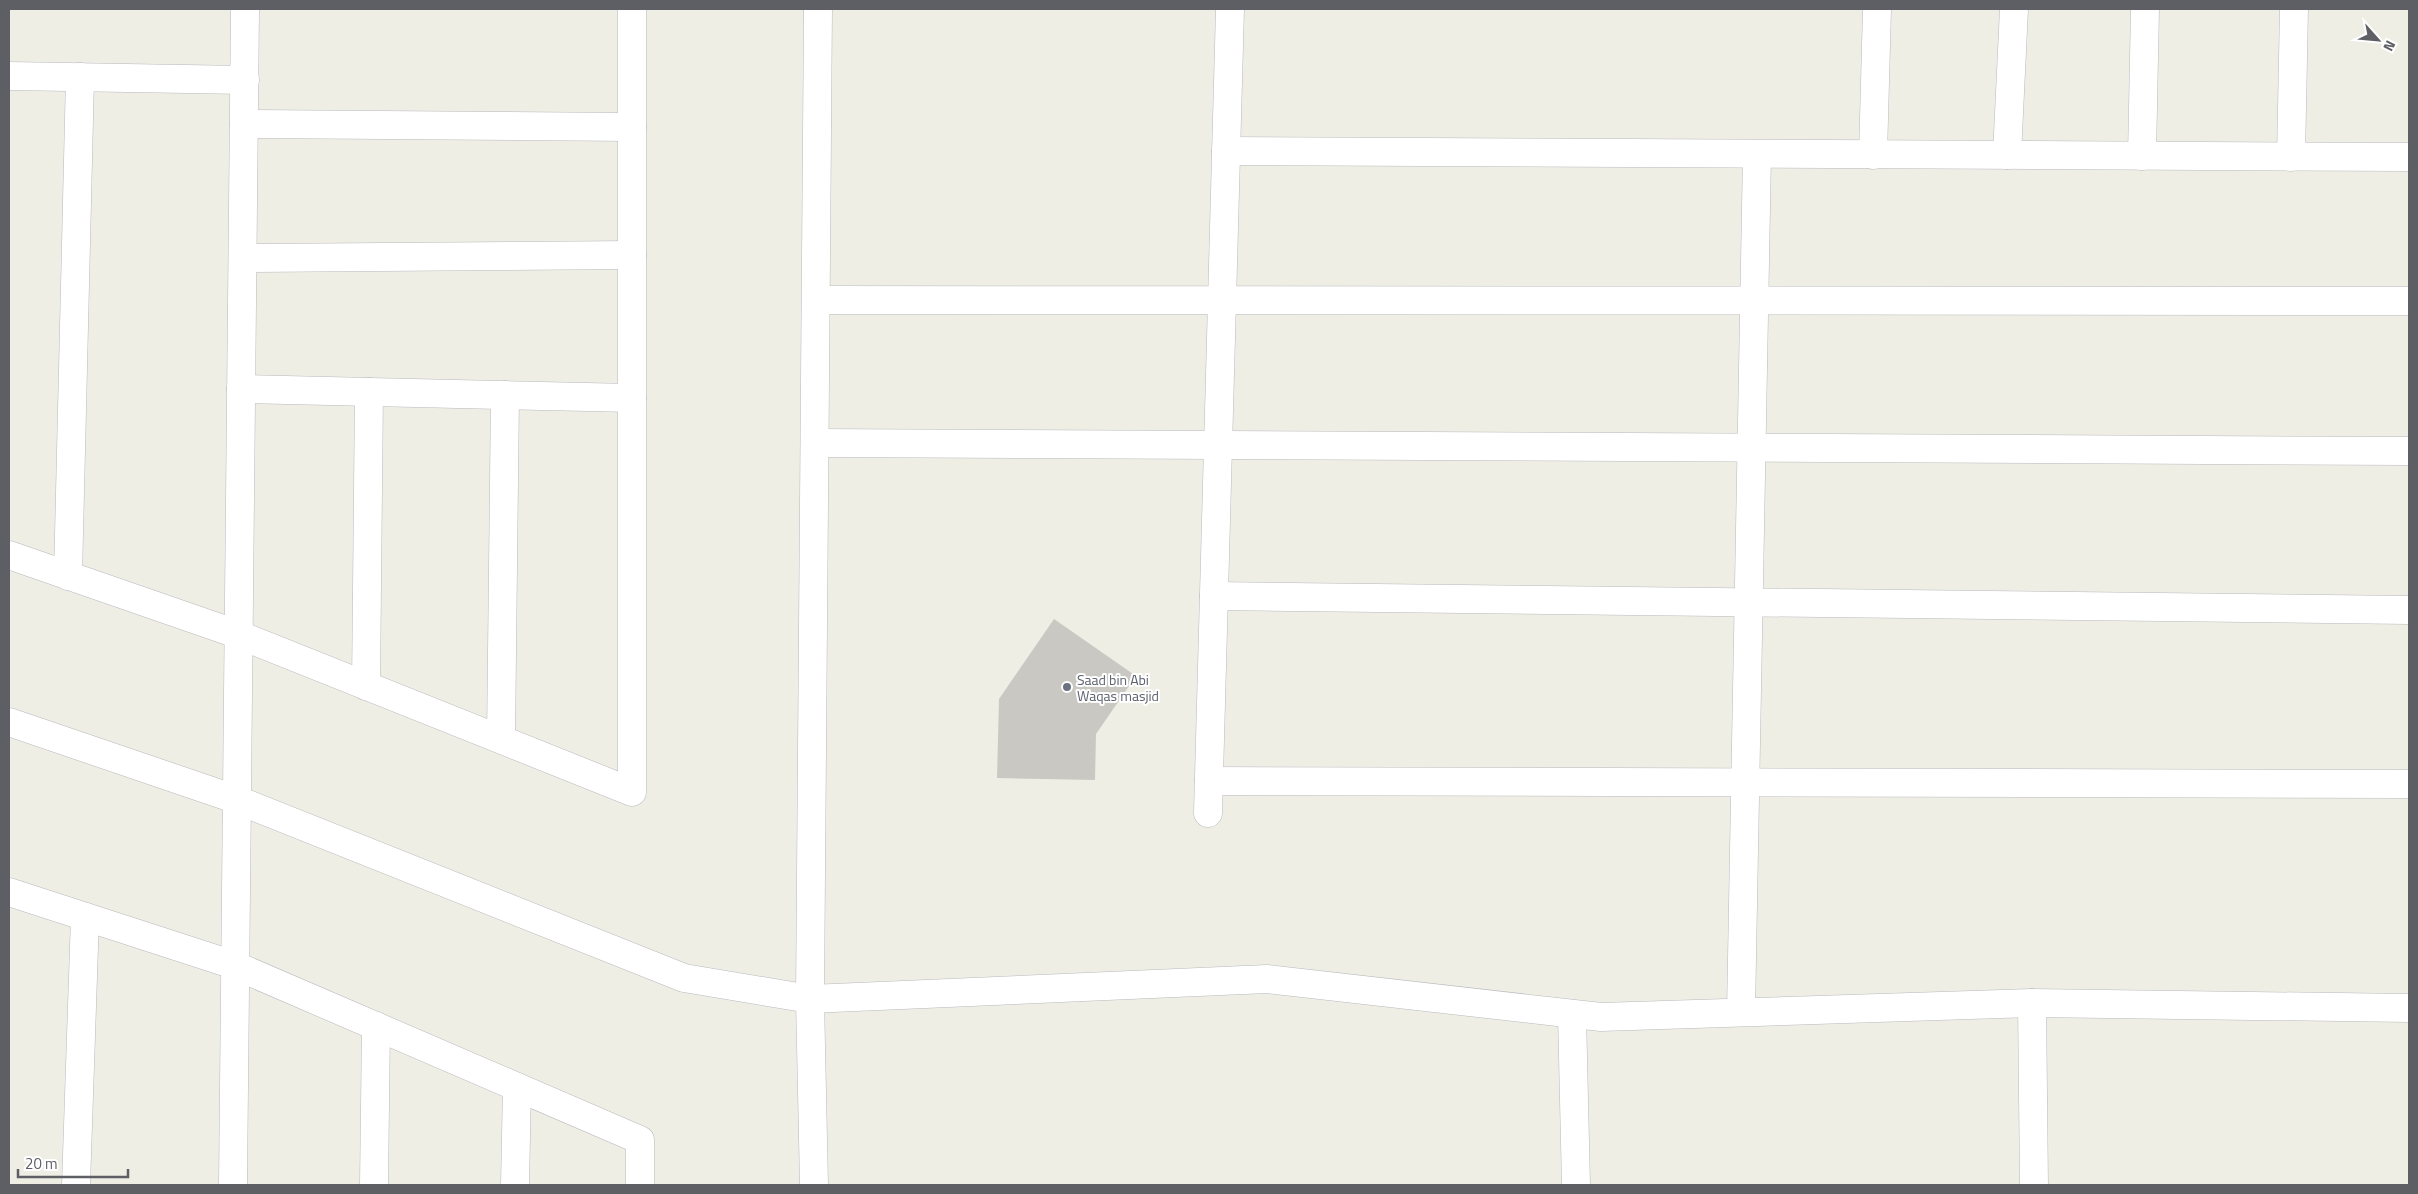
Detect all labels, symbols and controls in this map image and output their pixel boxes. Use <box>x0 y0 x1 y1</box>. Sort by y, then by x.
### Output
north arrow <box>2353 15 2403 65</box>
text: N <box>2378 37 2402 55</box>
place label: Saad bin Abi Waqas masjid <box>1077 669 1159 706</box>
marker: Saad bin Abi Waqas masjid <box>1061 681 1073 693</box>
scale bar <box>18 1146 128 1178</box>
text: 20 m <box>25 1152 58 1175</box>

